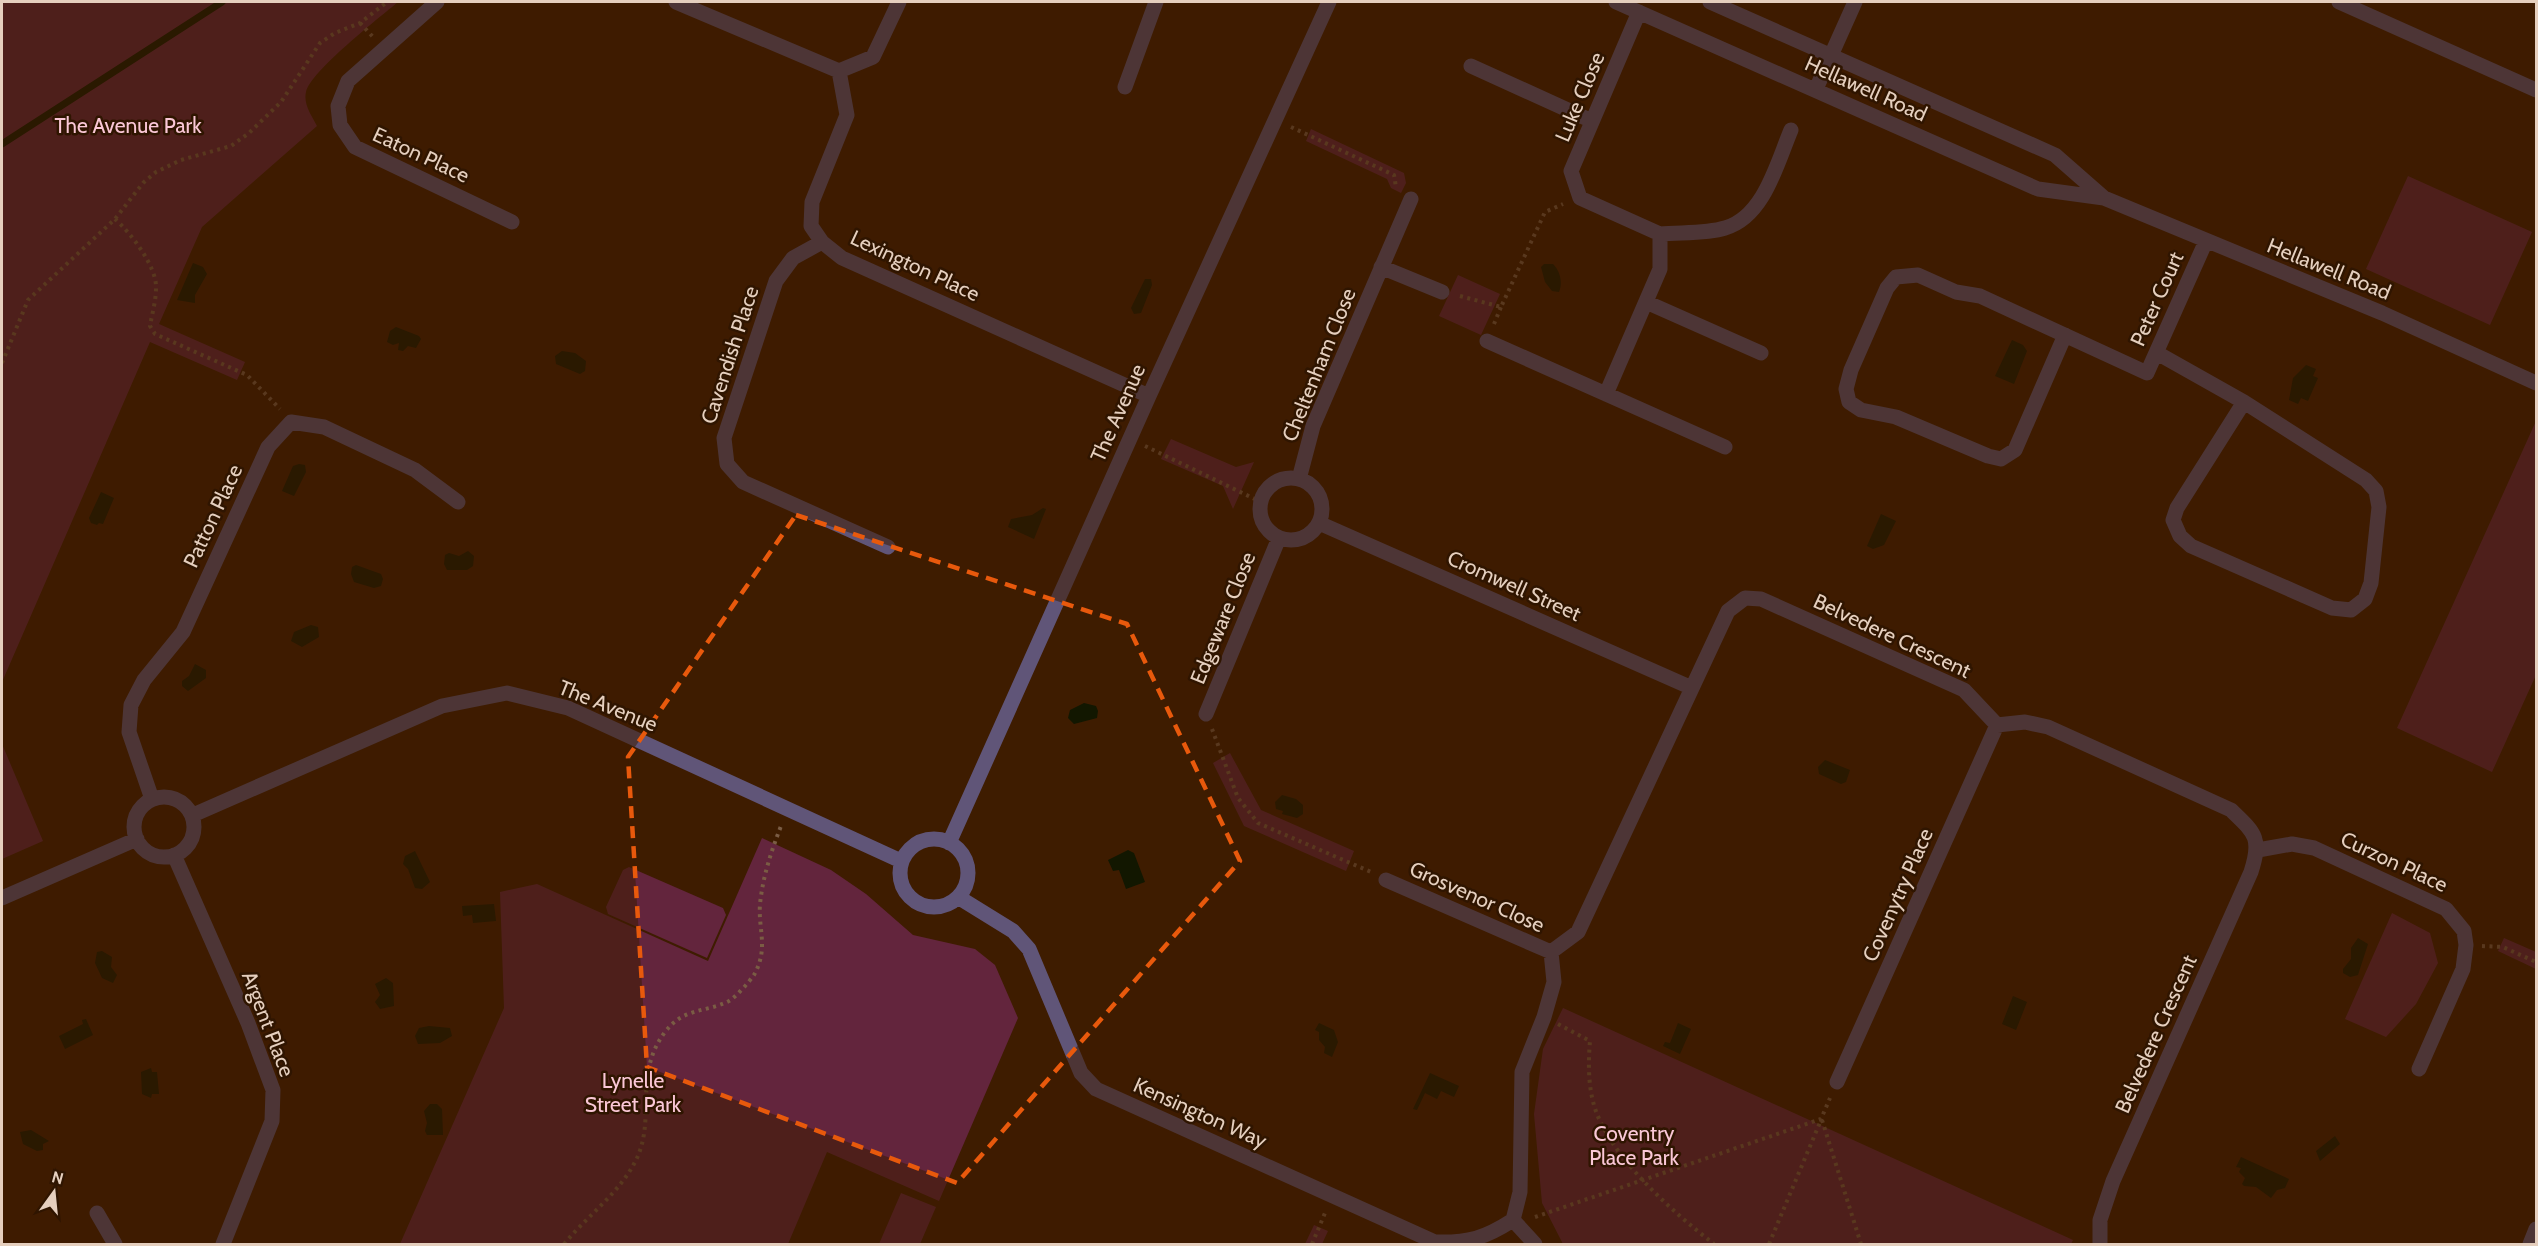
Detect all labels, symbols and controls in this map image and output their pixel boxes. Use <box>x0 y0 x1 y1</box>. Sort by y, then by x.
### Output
street label: Luke Close <box>1550 48 1610 145</box>
street label: Hellawell Road <box>1801 50 1931 127</box>
park label: The Avenue Park <box>54 113 202 138</box>
street label: Eaton Place <box>369 121 474 188</box>
street label: Lexington Place <box>847 225 984 306</box>
street label: Hellawell Road <box>2264 232 2395 305</box>
street label: Peter Court <box>2125 248 2188 350</box>
street label: Cavendish Place <box>696 283 764 427</box>
street label: Cheltenham Close <box>1276 284 1361 445</box>
street label: The Avenue <box>1085 360 1150 466</box>
street label: Patton Place <box>178 460 247 571</box>
street label: Cromwell Street <box>1444 545 1585 626</box>
street label: Edgeware Close <box>1185 548 1260 687</box>
street label: Belvedere Crescent <box>1810 588 1975 683</box>
street label: The Avenue <box>555 674 662 737</box>
street label: Covenytry Place <box>1857 824 1938 965</box>
street label: Curzon Place <box>2337 826 2452 897</box>
street label: Grosvenor Close <box>1406 856 1549 938</box>
street label: Belvedere Crescent <box>2109 951 2202 1117</box>
street label: Argent Place <box>237 967 300 1080</box>
park label: Lynelle Street Park <box>585 1068 682 1117</box>
street label: Kensington Way <box>1130 1072 1271 1153</box>
park label: Coventry Place Park <box>1589 1121 1679 1170</box>
north arrow <box>24 1162 84 1222</box>
text: N <box>50 1167 66 1189</box>

